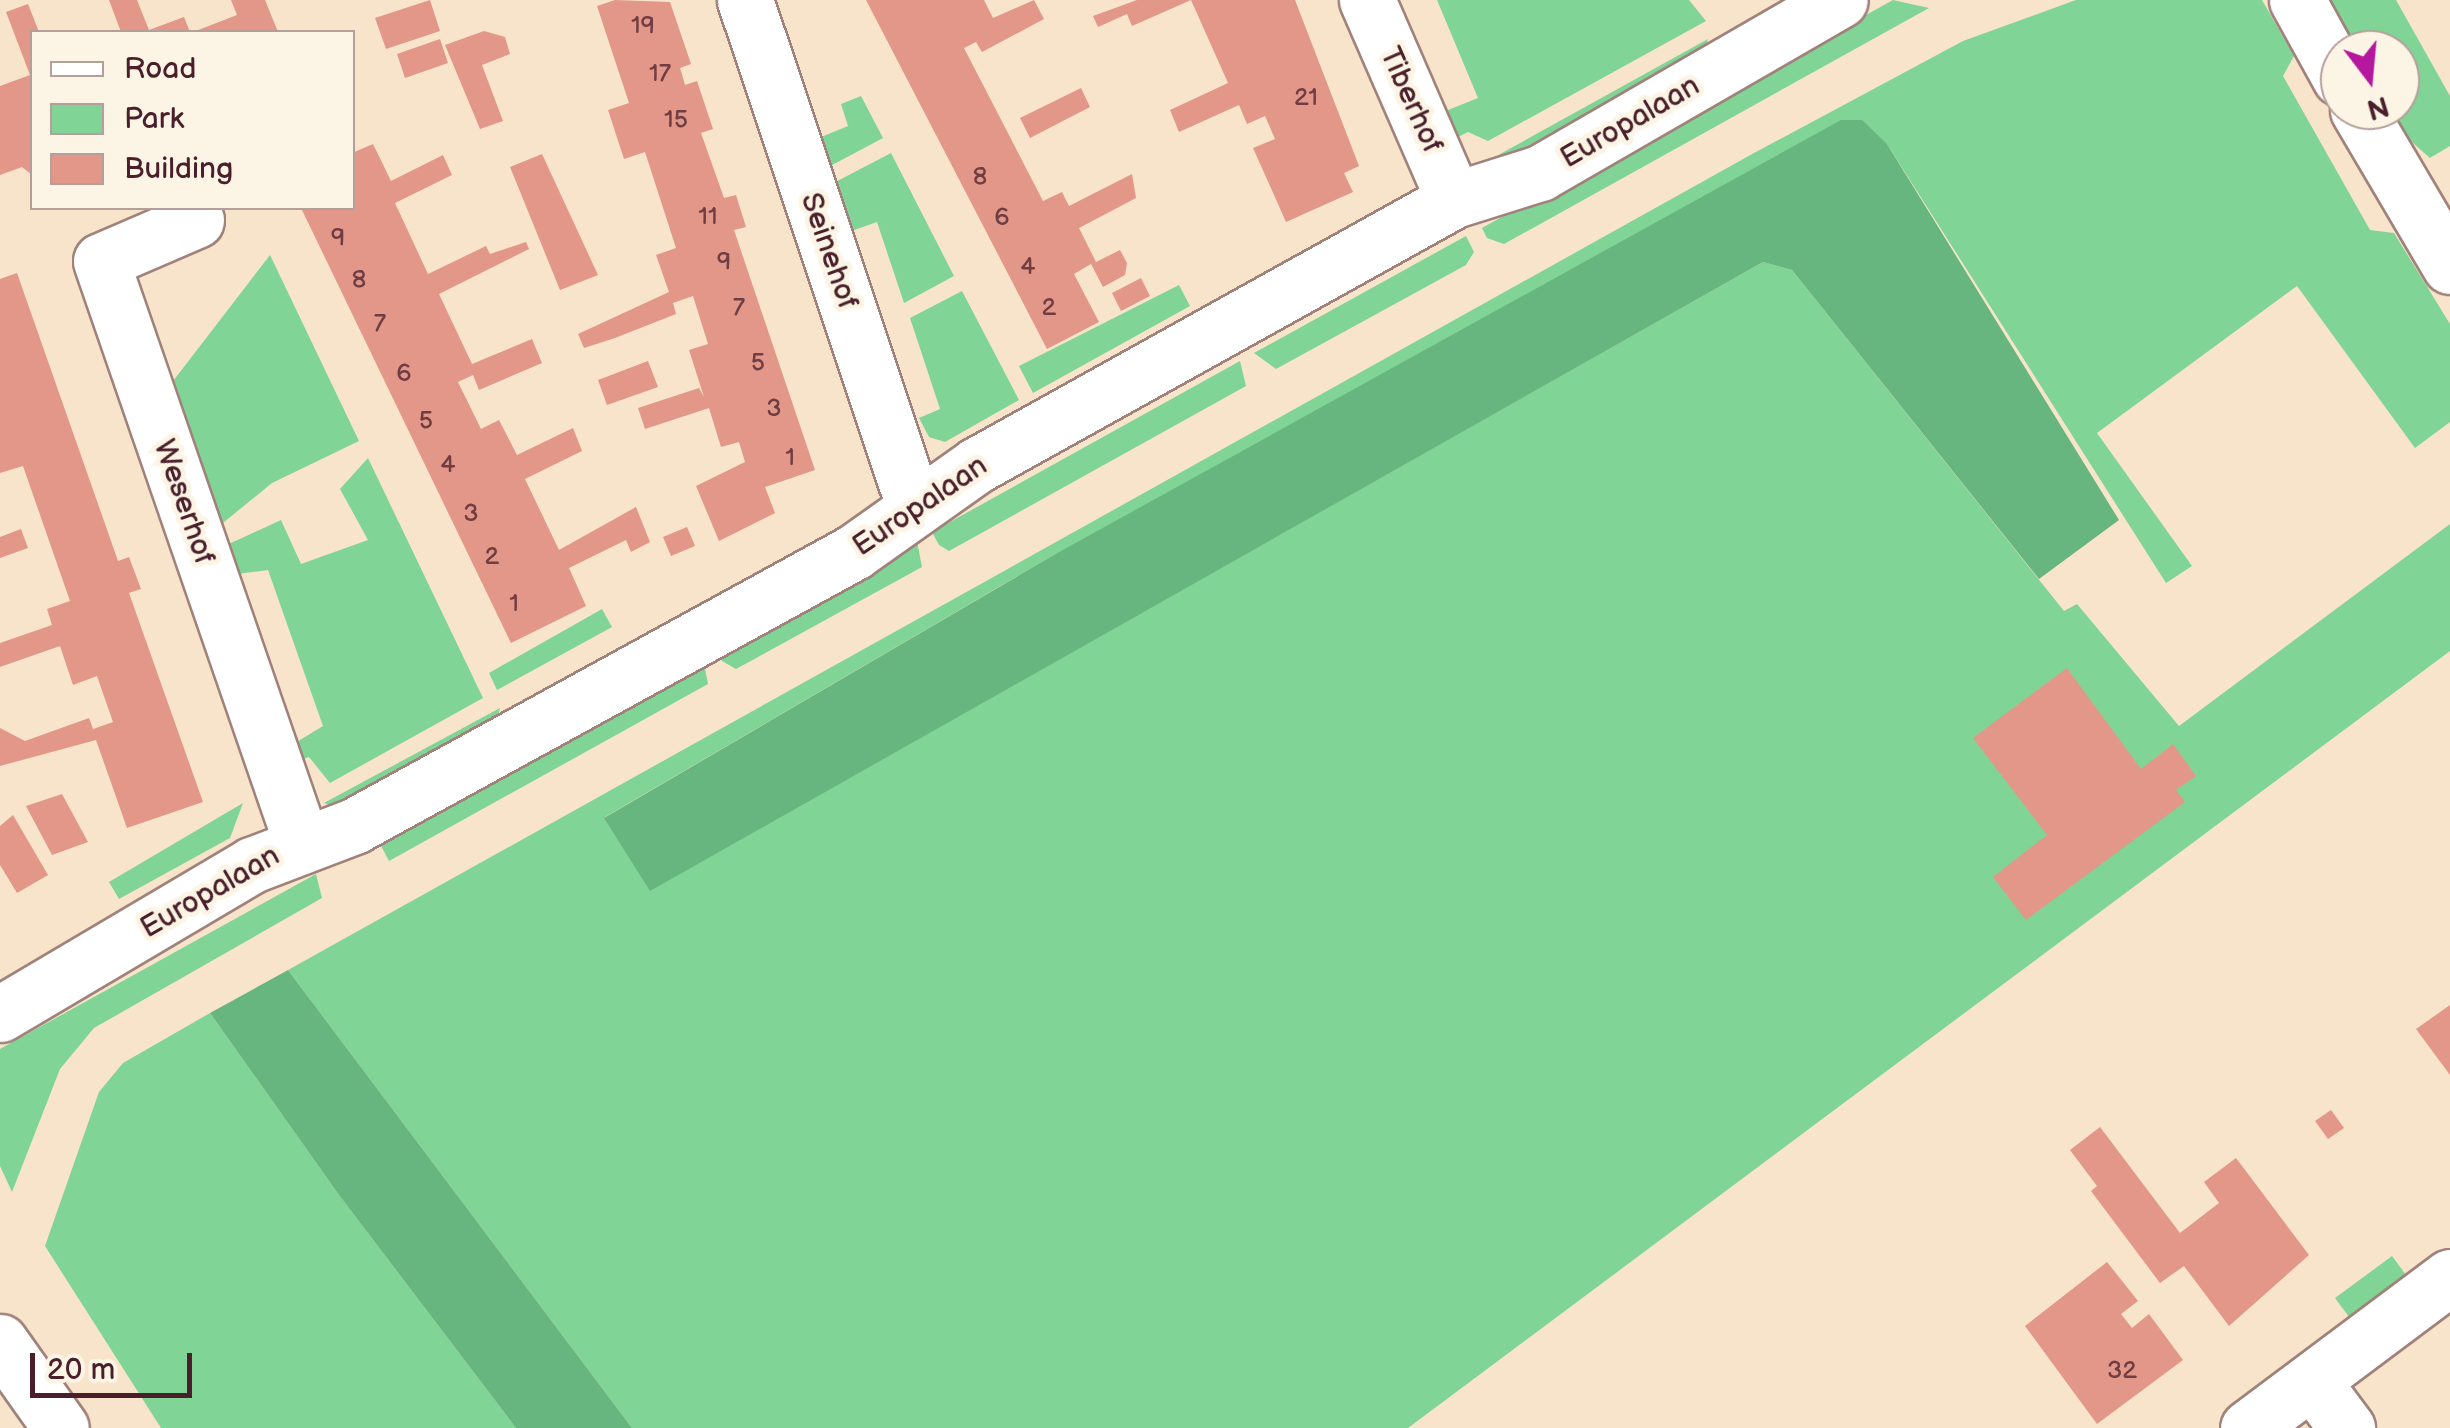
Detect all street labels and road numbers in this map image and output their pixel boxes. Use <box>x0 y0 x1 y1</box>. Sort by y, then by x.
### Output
street label: Tiberhof <box>1372 41 1450 159</box>
street label: Europalaan <box>1554 68 1706 176</box>
street label: Seinehof <box>792 188 866 314</box>
street label: Weserhof <box>146 435 222 569</box>
street label: Europalaan <box>846 448 994 564</box>
street label: Europalaan <box>134 838 286 946</box>

